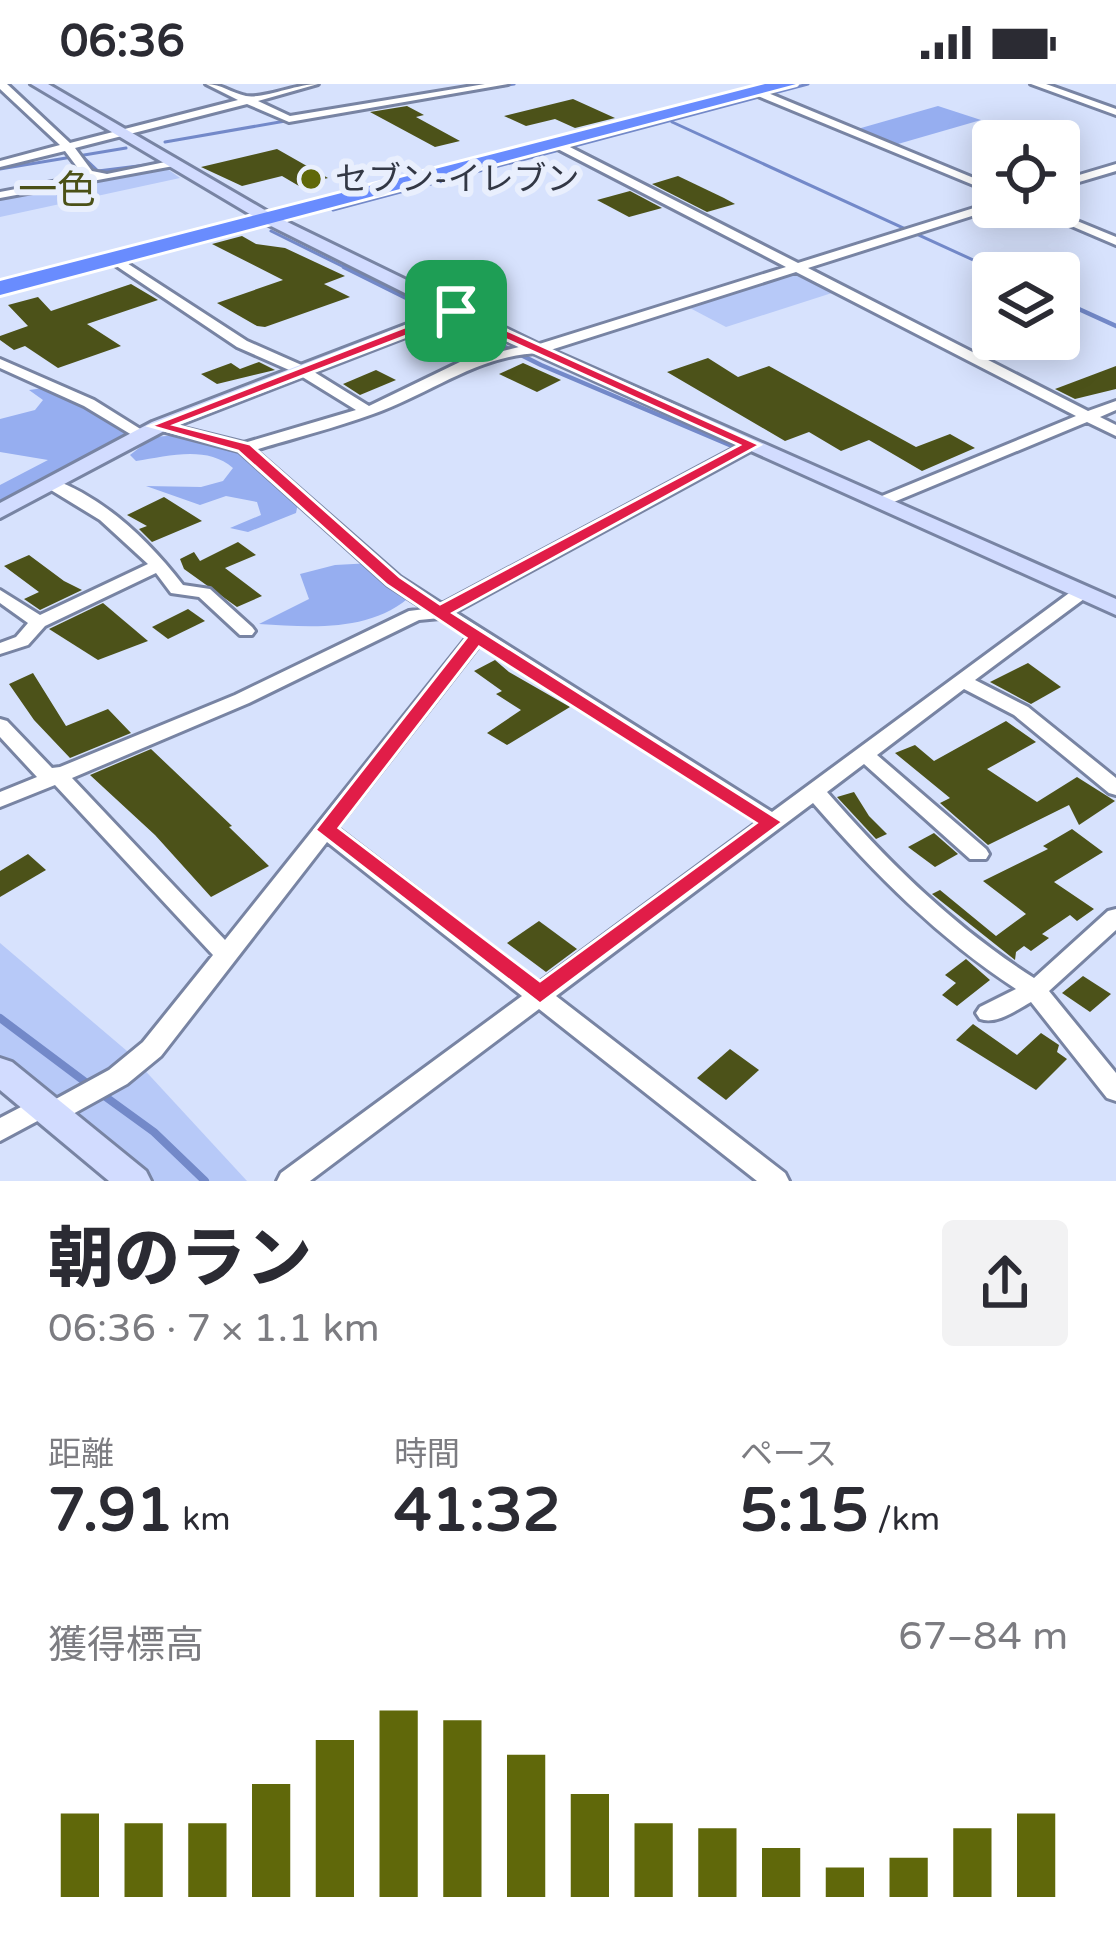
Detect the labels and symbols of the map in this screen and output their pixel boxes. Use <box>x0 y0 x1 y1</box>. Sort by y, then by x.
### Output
place label: セブン-イレブン <box>335 160 579 199</box>
marker: セブン-イレブン <box>298 166 324 192</box>
district label: 一色 <box>18 167 96 214</box>
pin <box>405 260 507 362</box>

